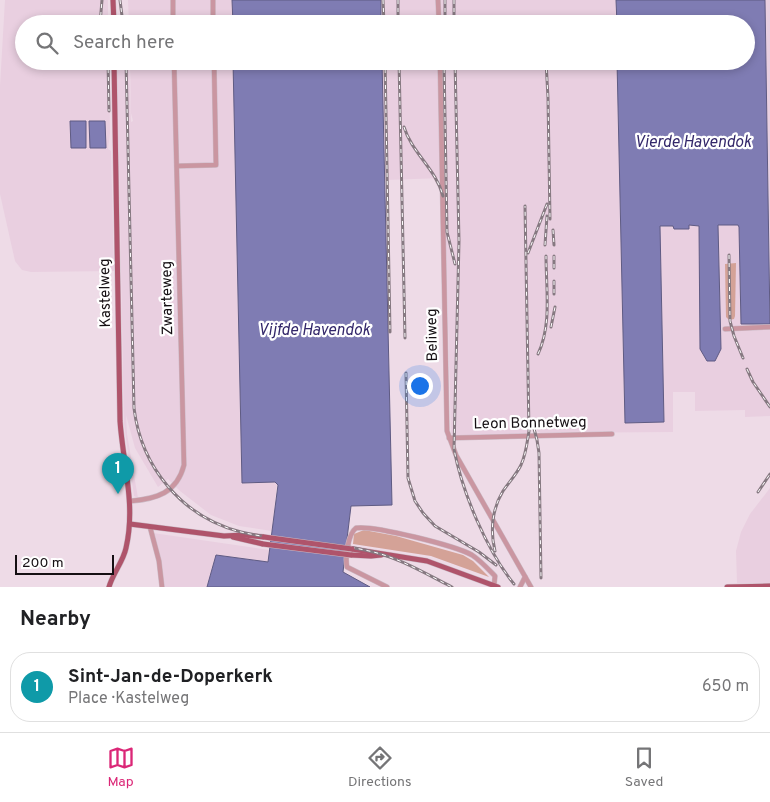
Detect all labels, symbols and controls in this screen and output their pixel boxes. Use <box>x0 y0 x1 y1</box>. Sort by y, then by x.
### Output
search box <box>15 15 755 70</box>
icon: search <box>33 29 61 57</box>
text: Search here <box>73 31 175 55</box>
water label: Vierde Havendok <box>635 133 752 153</box>
street label: Kastelweg <box>96 258 116 328</box>
street label: Zwarteweg <box>158 261 178 335</box>
street label: Beliweg <box>423 308 443 362</box>
water label: Vijfde Havendok <box>258 321 371 341</box>
your location <box>407 373 433 399</box>
street label: Leon Bonnetweg <box>473 414 587 434</box>
pin: 1 <box>102 453 134 494</box>
scale bar <box>15 552 114 575</box>
text: 200 m <box>22 555 64 572</box>
text: Nearby <box>20 606 91 633</box>
text: Sint-Jan-de-Doperkerk <box>68 665 273 689</box>
text: 1 <box>34 677 40 697</box>
text: 650 m <box>702 677 749 697</box>
text: Place · Kastelweg <box>68 689 189 709</box>
tab: Map <box>107 744 135 791</box>
tab: Directions <box>348 744 412 791</box>
tab: Saved <box>625 744 663 791</box>

